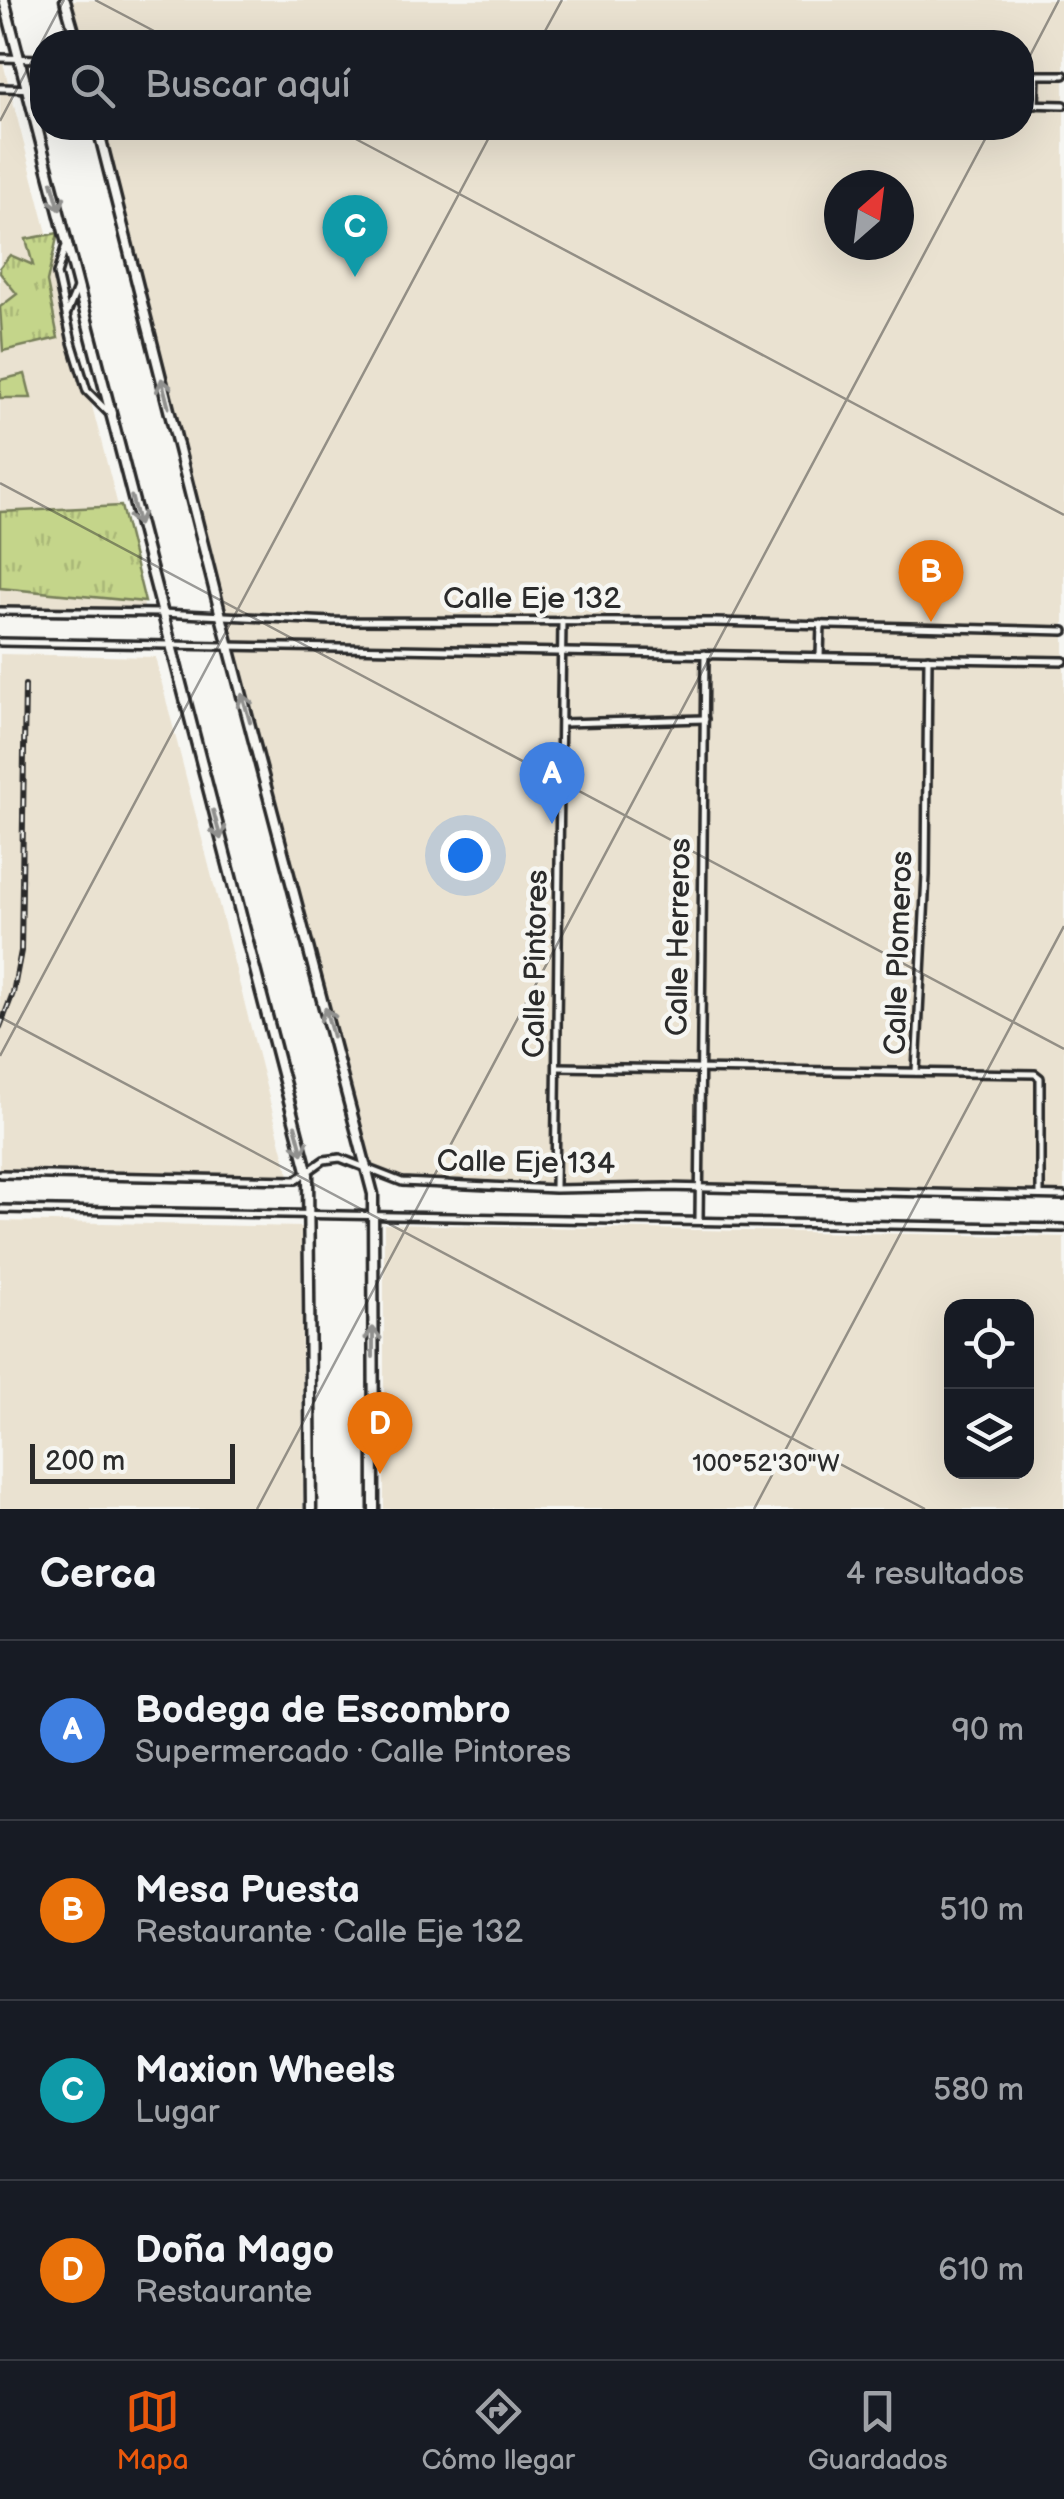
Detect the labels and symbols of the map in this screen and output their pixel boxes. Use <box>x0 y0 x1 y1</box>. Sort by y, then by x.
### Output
north arrow <box>824 170 914 260</box>
one-way arrow <box>47 180 66 211</box>
pin: C <box>322 194 388 277</box>
one-way arrow <box>154 378 173 409</box>
one-way arrow <box>126 495 145 526</box>
pin: B <box>898 540 964 622</box>
street label: Calle Eje 132 <box>443 581 621 617</box>
one-way arrow <box>236 693 254 724</box>
pin: A <box>520 742 584 824</box>
one-way arrow <box>209 808 227 840</box>
your location <box>440 830 491 881</box>
street label: Calle Herreros <box>659 838 699 1036</box>
street label: Calle Plomeros <box>877 850 921 1056</box>
street label: Calle Pintores <box>516 869 556 1059</box>
one-way arrow <box>319 1007 338 1038</box>
one-way arrow <box>291 1124 310 1155</box>
street label: Calle Eje 134 <box>436 1143 616 1183</box>
one-way arrow <box>364 1326 382 1358</box>
pin: D <box>348 1392 412 1474</box>
scale bar <box>30 1439 235 1484</box>
text: 100°52'30"W <box>692 1448 840 1479</box>

